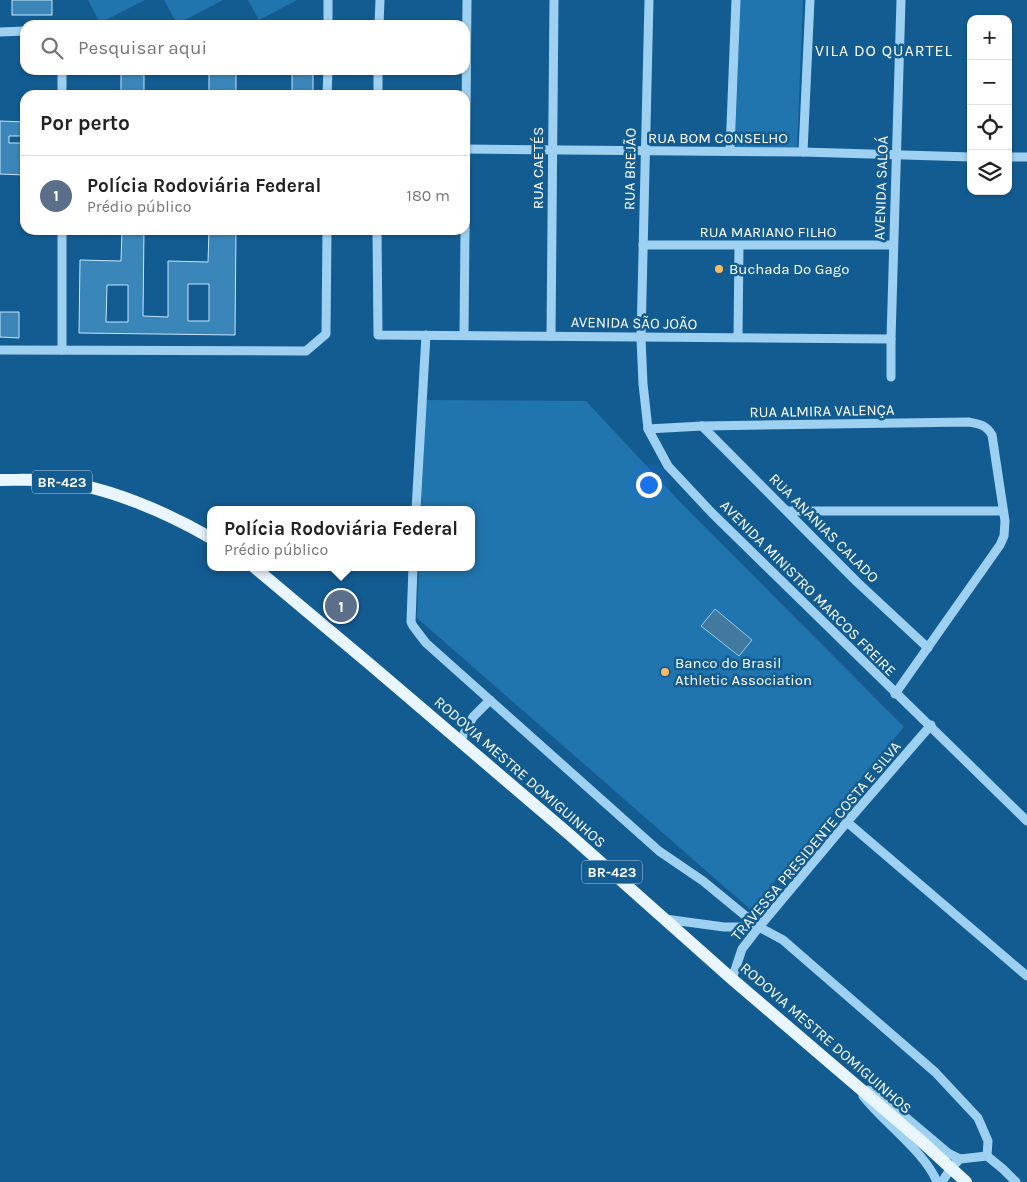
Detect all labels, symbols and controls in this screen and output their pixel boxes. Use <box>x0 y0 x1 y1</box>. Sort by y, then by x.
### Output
map controls <box>967 15 1012 195</box>
button: + <box>967 15 1012 60</box>
search box <box>20 20 470 75</box>
icon: search <box>38 34 66 62</box>
text: Pesquisar aqui <box>78 37 207 59</box>
district label: VILA DO QUARTEL <box>815 41 953 60</box>
button: − <box>967 60 1012 105</box>
button: locate <box>967 105 1012 150</box>
text: Por perto <box>40 111 130 135</box>
street label: RUA CAETÉS <box>529 127 547 209</box>
street label: RUA BREJÃO <box>620 128 640 210</box>
street label: RUA BOM CONSELHO <box>648 129 788 147</box>
street label: AVENIDA SALOÁ <box>870 135 892 241</box>
button: layers <box>967 150 1012 195</box>
text: Polícia Rodoviária Federal <box>87 175 321 197</box>
text: 1 <box>53 186 59 205</box>
text: 180 m <box>407 186 450 205</box>
text: Prédio público <box>87 197 191 216</box>
street label: RUA MARIANO FILHO <box>700 223 836 241</box>
place label: Buchada Do Gago <box>729 260 849 278</box>
marker: Buchada Do Gago <box>713 263 725 275</box>
street label: AVENIDA SÃO JOÃO <box>571 313 697 333</box>
street label: RUA ALMIRA VALENÇA <box>749 401 895 421</box>
street label: RUA ANANIAS CALADO <box>766 470 882 586</box>
road number: BR-423 <box>32 471 92 494</box>
your location <box>636 472 662 498</box>
street label: AVENIDA MINISTRO MARCOS FREIRE <box>716 496 900 680</box>
popup <box>207 506 475 571</box>
text: Polícia Rodoviária Federal <box>224 518 458 540</box>
text: Prédio público <box>224 540 328 559</box>
pin: 1 <box>325 587 357 625</box>
place label: Banco do Brasil Athletic Association <box>675 654 812 689</box>
marker: Banco do Brasil Athletic Association <box>659 666 671 678</box>
street label: RODOVIA MESTRE DOMIGUINHOS <box>431 693 609 851</box>
street label: TRAVESSA PRESIDENTE COSTA E SILVA <box>727 737 905 944</box>
road number: BR-423 <box>582 860 642 884</box>
street label: RODOVIA MESTRE DOMIGUINHOS <box>737 959 915 1117</box>

